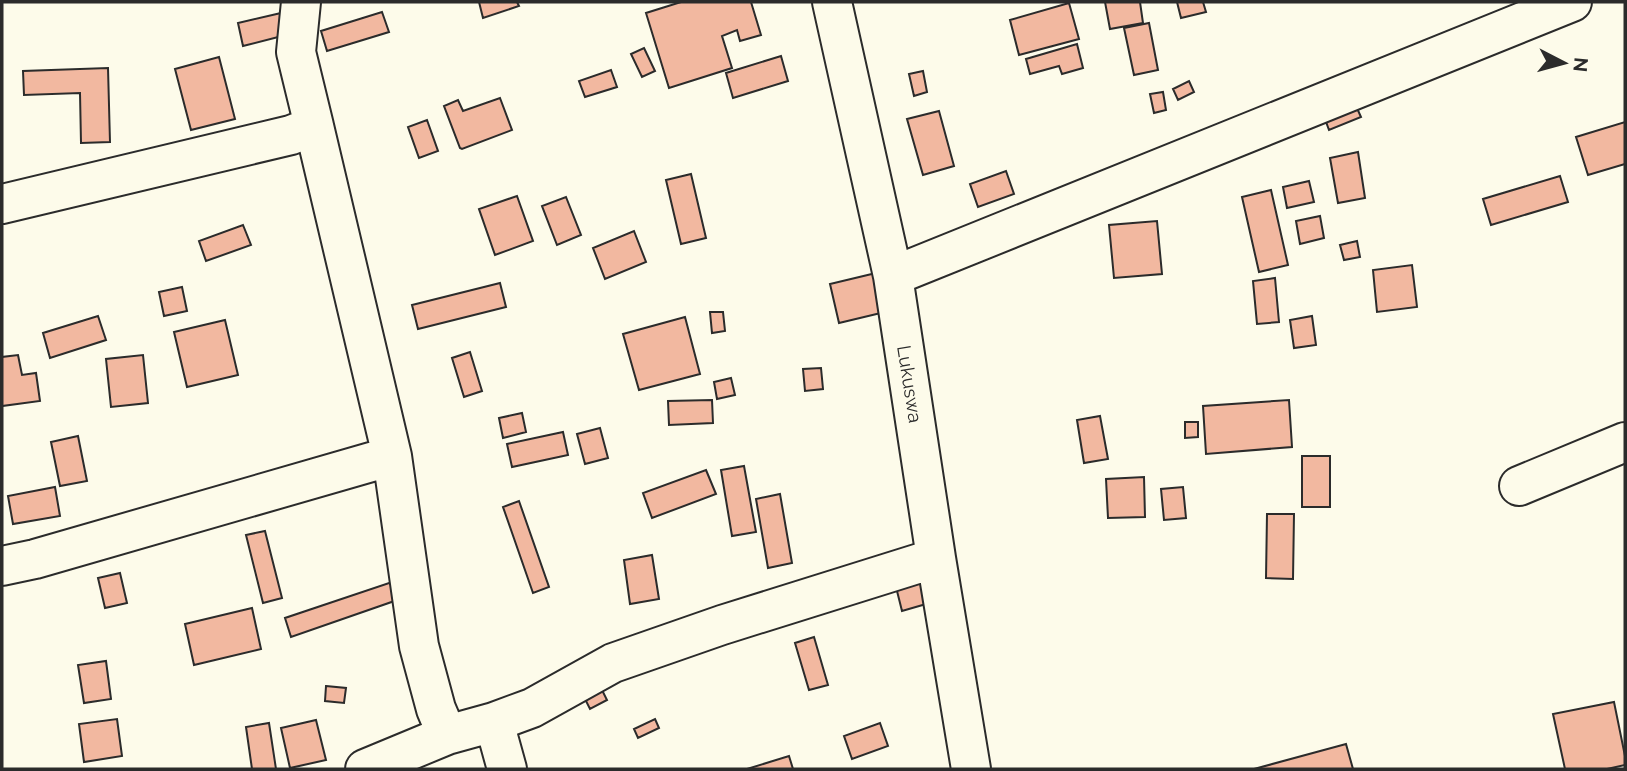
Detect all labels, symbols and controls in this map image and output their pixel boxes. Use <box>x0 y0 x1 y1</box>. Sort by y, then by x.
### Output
north arrow <box>1529 28 1599 98</box>
text: N <box>1569 56 1593 73</box>
street label: Lukuswa <box>893 344 927 424</box>

